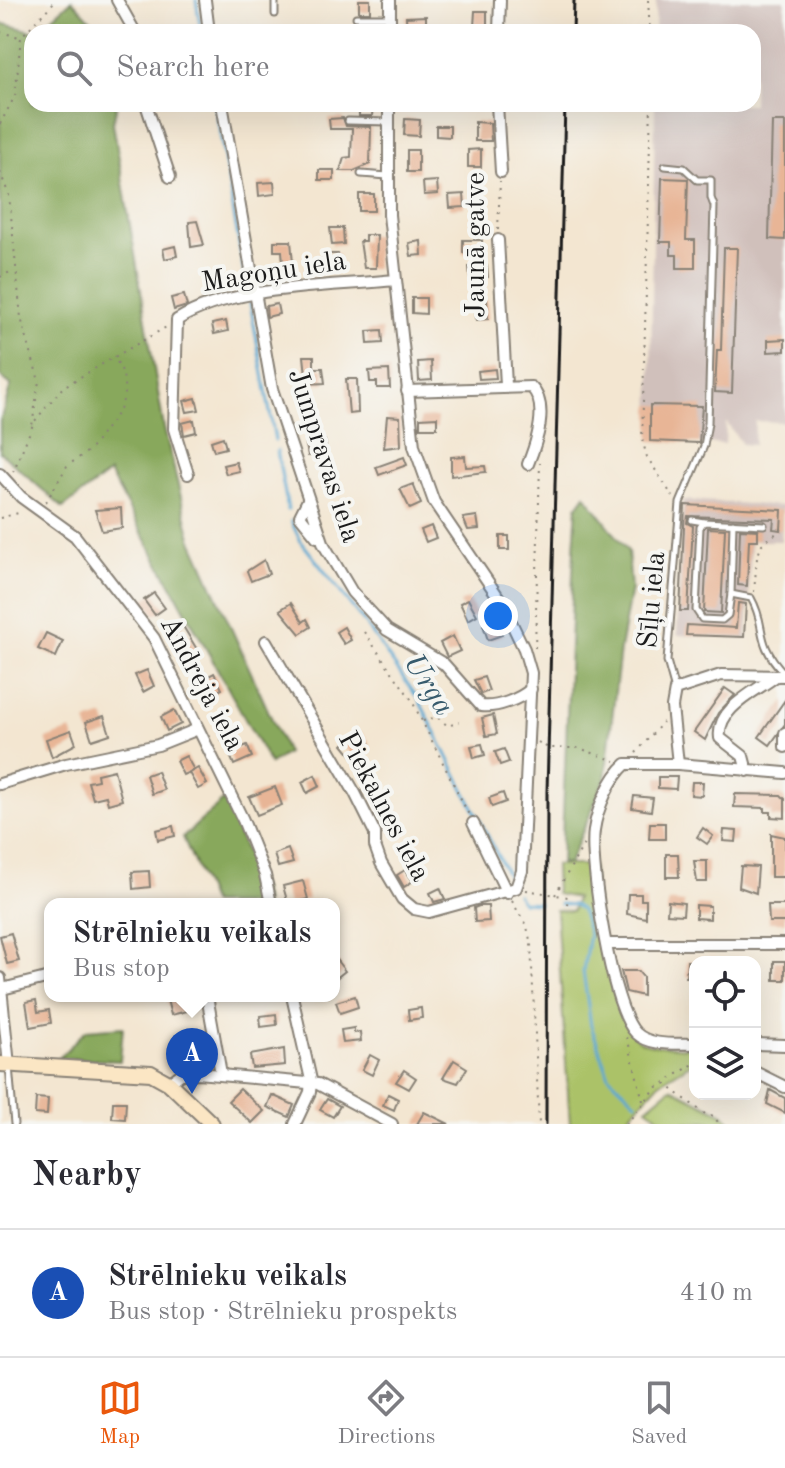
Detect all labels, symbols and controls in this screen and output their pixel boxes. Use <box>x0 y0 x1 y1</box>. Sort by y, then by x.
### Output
search box <box>24 24 761 112</box>
icon: search <box>52 46 96 90</box>
text: Search here <box>116 53 270 83</box>
street label: Jaunā gatve <box>463 172 491 318</box>
street label: Magoņu iela <box>200 248 348 298</box>
street label: Jumpravas iela <box>282 366 364 546</box>
street label: Sīļu iela <box>635 550 671 650</box>
your location <box>478 596 518 636</box>
street label: Andreja iela <box>154 612 248 756</box>
water label: Urga <box>397 649 459 721</box>
street label: Piekalnes iela <box>332 727 434 887</box>
popup <box>44 898 340 1002</box>
text: Strēlnieku veikals <box>73 919 311 949</box>
text: Bus stop <box>73 956 170 982</box>
map controls <box>689 956 761 1100</box>
button: locate <box>689 956 761 1028</box>
pin: A <box>166 1028 218 1094</box>
button: layers <box>689 1028 761 1100</box>
text: Nearby <box>32 1159 142 1193</box>
text: Strēlnieku veikals <box>108 1262 347 1292</box>
text: A <box>48 1280 68 1306</box>
text: 410 m <box>680 1280 753 1306</box>
text: Bus stop · Strēlnieku prospekts <box>108 1299 457 1325</box>
tab: Map <box>98 1376 142 1451</box>
tab: Directions <box>338 1376 435 1451</box>
tab: Saved <box>631 1376 687 1451</box>

